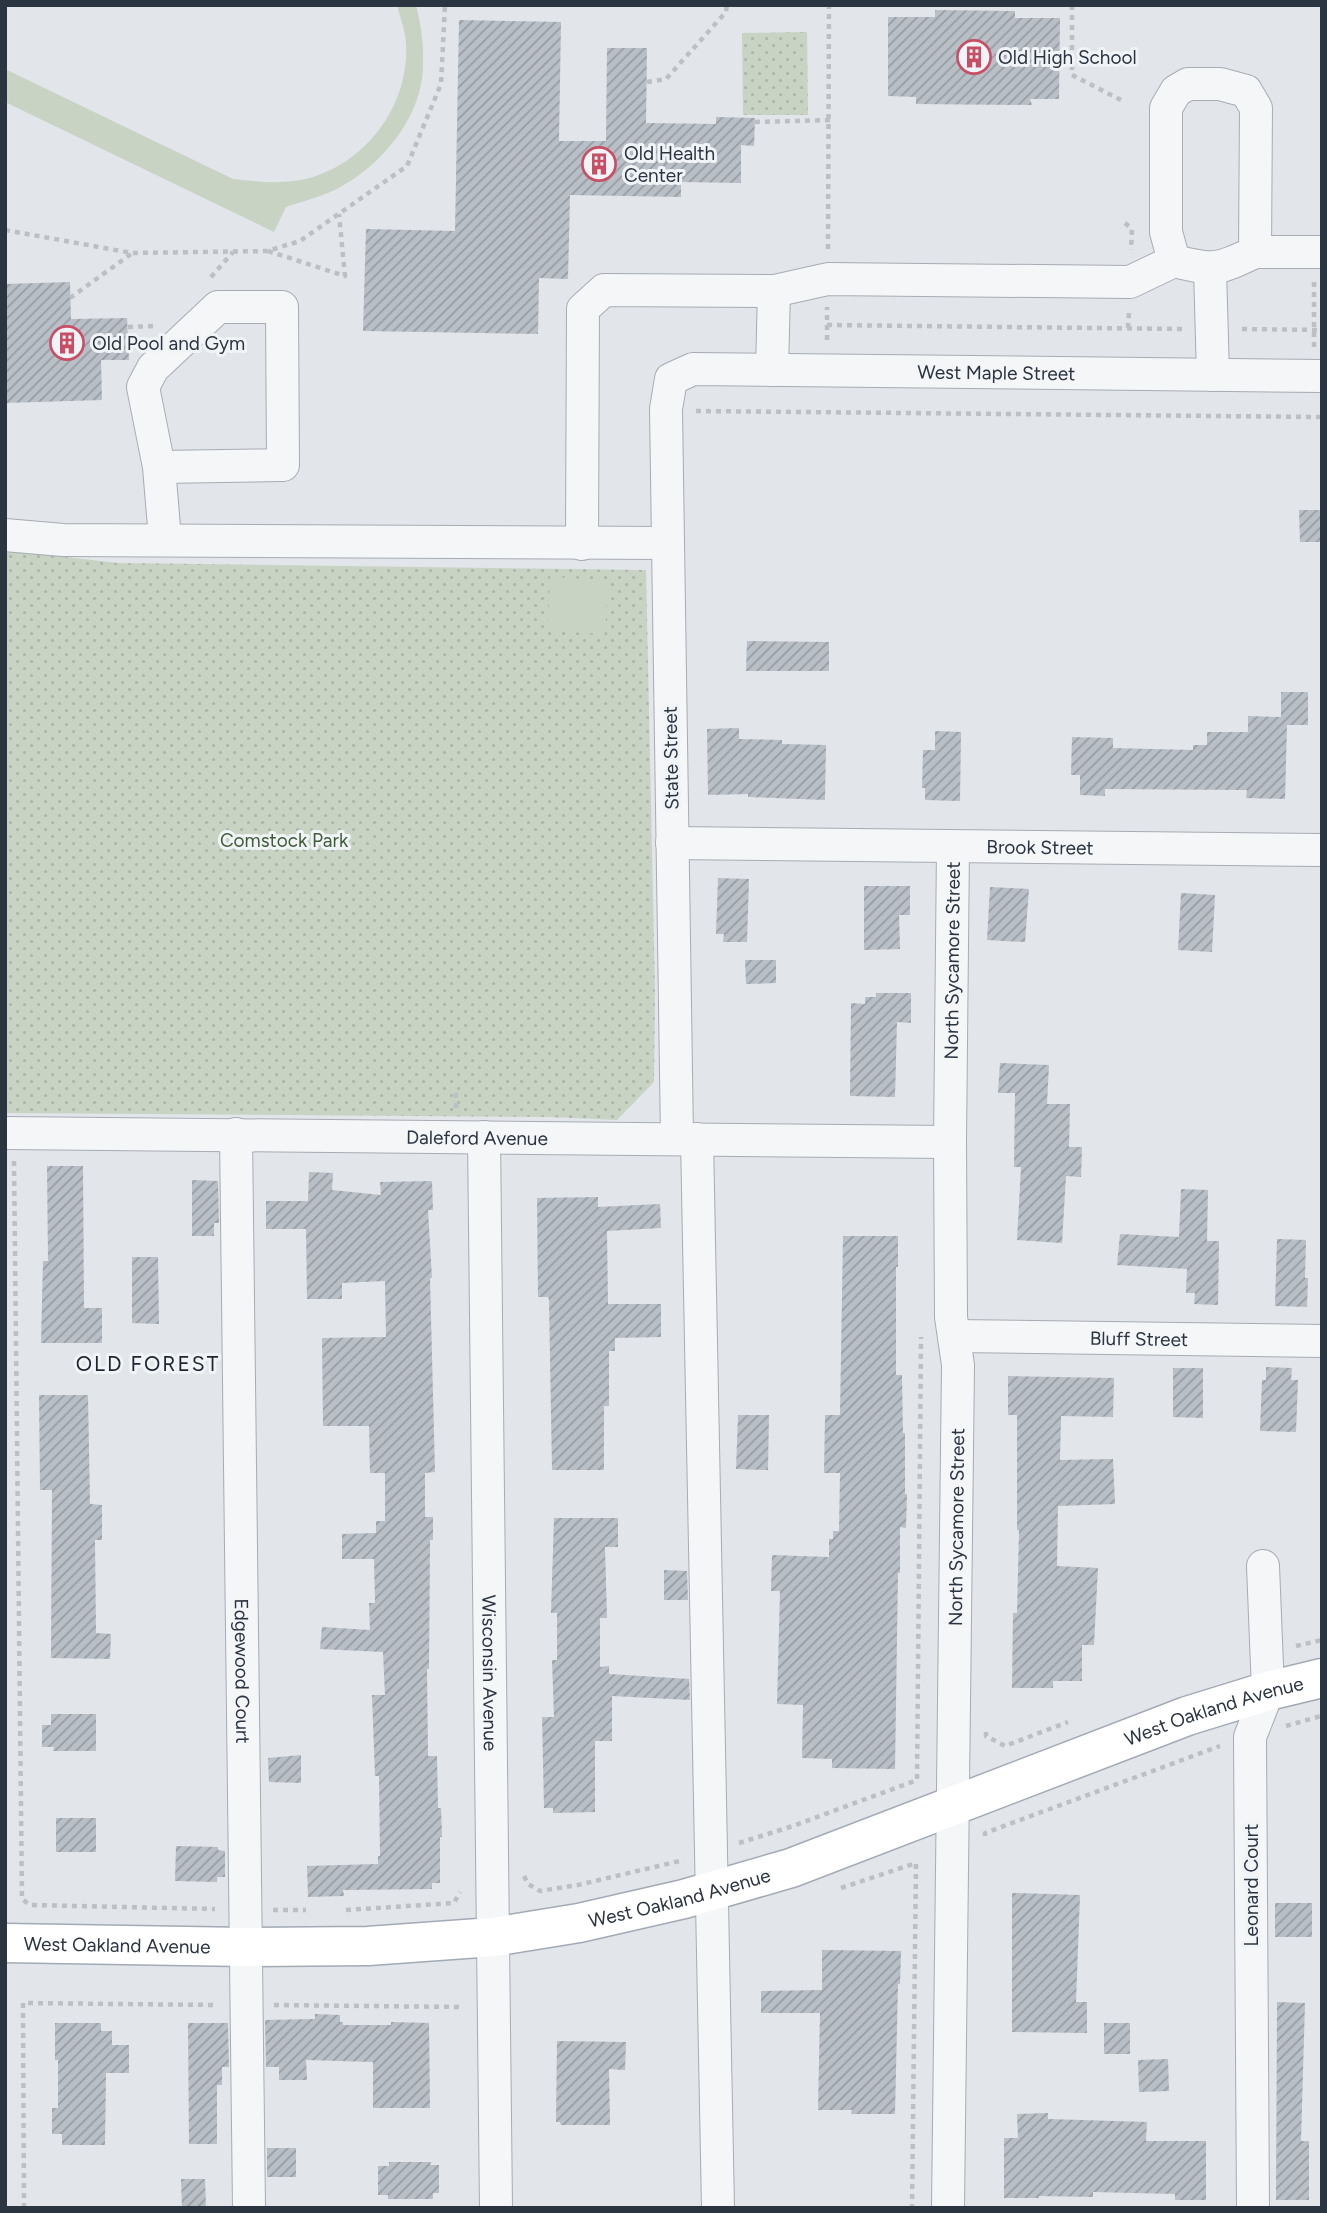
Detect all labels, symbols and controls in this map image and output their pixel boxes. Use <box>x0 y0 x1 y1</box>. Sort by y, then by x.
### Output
building icon: Old High School <box>955 38 993 76</box>
place label: Old High School <box>998 46 1137 69</box>
place label: Old Health Center <box>624 142 715 187</box>
building icon: Old Health Center <box>580 145 618 183</box>
building icon: Old Pool and Gym <box>48 324 86 362</box>
place label: Old Pool and Gym <box>92 332 245 355</box>
street label: West Maple Street <box>917 360 1075 385</box>
street label: State Street <box>659 706 683 810</box>
park label: Comstock Park <box>220 829 349 852</box>
street label: Brook Street <box>986 835 1094 859</box>
street label: North Sycamore Street <box>939 861 964 1060</box>
street label: Daleford Avenue <box>406 1125 548 1150</box>
street label: Bluff Street <box>1090 1326 1188 1351</box>
district label: OLD FOREST <box>76 1351 220 1376</box>
street label: North Sycamore Street <box>943 1428 969 1626</box>
street label: Wisconsin Avenue <box>478 1595 502 1751</box>
street label: Edgewood Court <box>230 1598 255 1744</box>
street label: West Oakland Avenue <box>1121 1671 1306 1750</box>
street label: Leonard Court <box>1240 1824 1263 1946</box>
street label: West Oakland Avenue <box>586 1863 773 1932</box>
street label: West Oakland Avenue <box>23 1932 211 1958</box>

